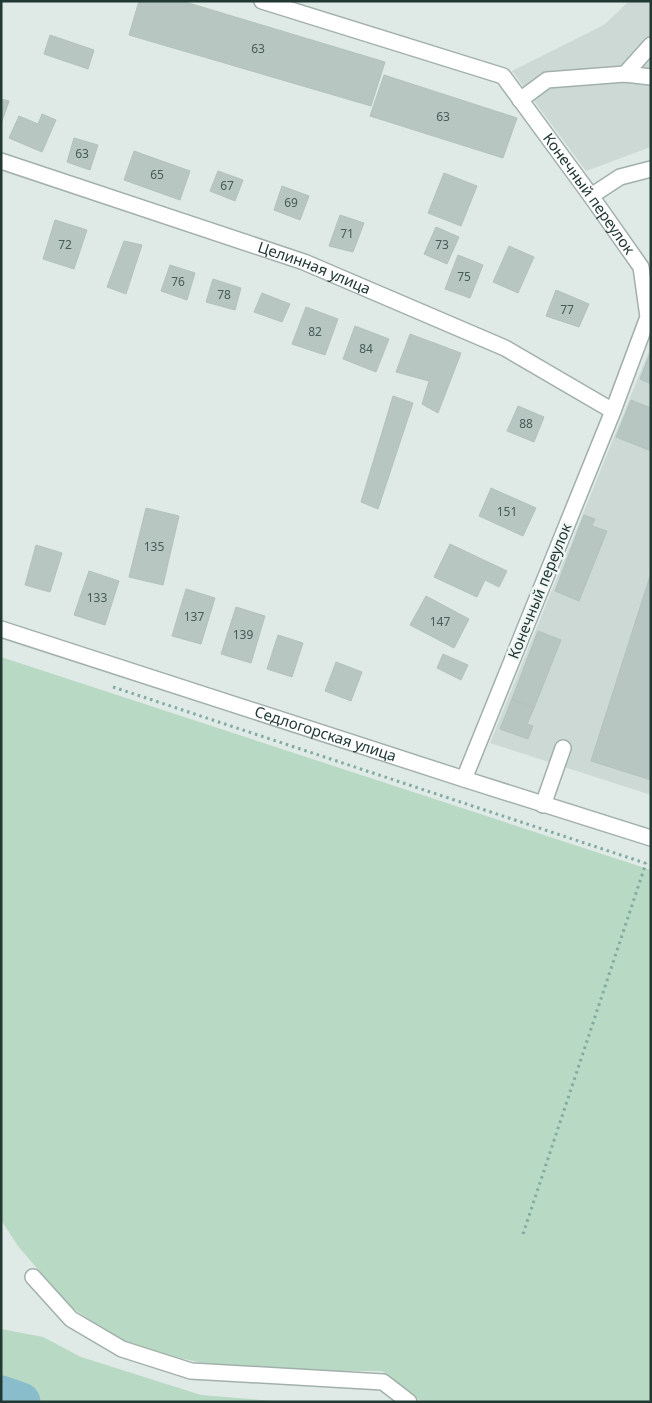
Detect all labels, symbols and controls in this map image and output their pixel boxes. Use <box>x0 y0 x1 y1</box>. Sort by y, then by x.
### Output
house number: 63 <box>251 40 265 57</box>
house number: 63 <box>436 108 450 125</box>
street label: Конечный переулок <box>539 128 640 258</box>
house number: 63 <box>75 145 89 162</box>
house number: 65 <box>150 166 164 183</box>
house number: 67 <box>220 177 234 194</box>
house number: 69 <box>284 194 298 211</box>
house number: 71 <box>340 225 354 242</box>
house number: 72 <box>58 236 72 253</box>
street label: Целинная улица <box>256 236 374 298</box>
house number: 73 <box>435 236 449 253</box>
house number: 75 <box>457 268 471 285</box>
house number: 76 <box>171 273 185 290</box>
house number: 78 <box>217 286 231 303</box>
house number: 77 <box>560 301 574 318</box>
house number: 82 <box>308 323 322 340</box>
house number: 84 <box>359 340 373 357</box>
house number: 88 <box>519 415 533 432</box>
house number: 151 <box>497 503 517 520</box>
street label: Конечный переулок <box>503 520 575 662</box>
house number: 135 <box>144 538 164 555</box>
house number: 133 <box>87 589 107 606</box>
house number: 137 <box>184 608 204 625</box>
house number: 147 <box>430 613 450 630</box>
house number: 139 <box>233 626 253 643</box>
street label: Седлогорская улица <box>252 701 399 765</box>

